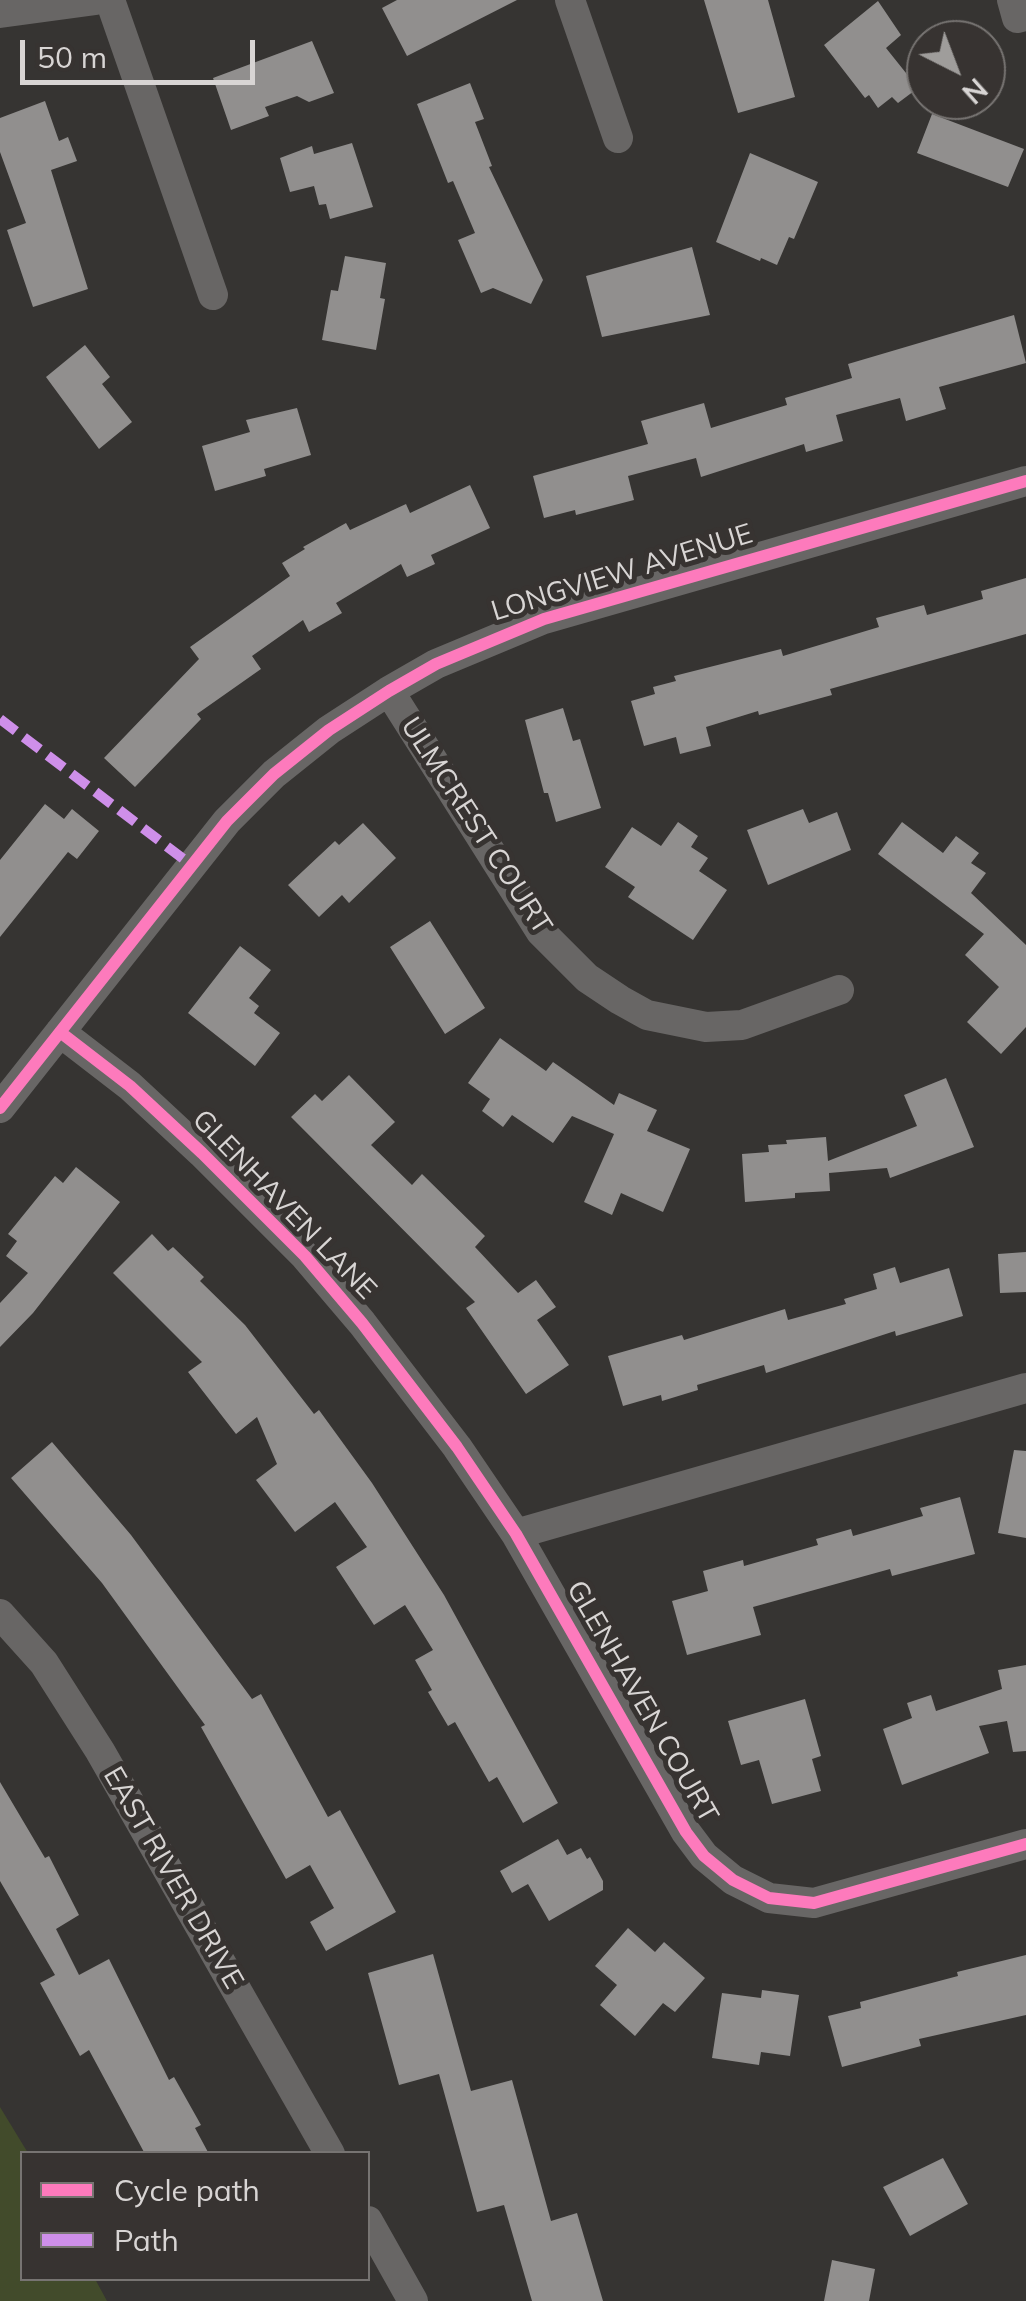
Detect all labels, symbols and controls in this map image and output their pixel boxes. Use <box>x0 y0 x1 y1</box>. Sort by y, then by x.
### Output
scale bar <box>25 20 260 82</box>
north arrow <box>906 20 1006 120</box>
text: 50 m <box>37 38 107 76</box>
text: N <box>956 71 995 111</box>
street label: LONGVIEW AVENUE <box>487 517 757 629</box>
street label: ULMCREST COURT <box>393 711 559 941</box>
street label: GLENHAVEN LANE <box>185 1103 383 1307</box>
street label: GLENHAVEN COURT <box>559 1575 725 1829</box>
street label: EAST RIVER DRIVE <box>96 1761 250 1995</box>
legend <box>20 2151 370 2281</box>
text: Cycle path <box>114 2171 260 2209</box>
text: Path <box>114 2221 179 2259</box>

